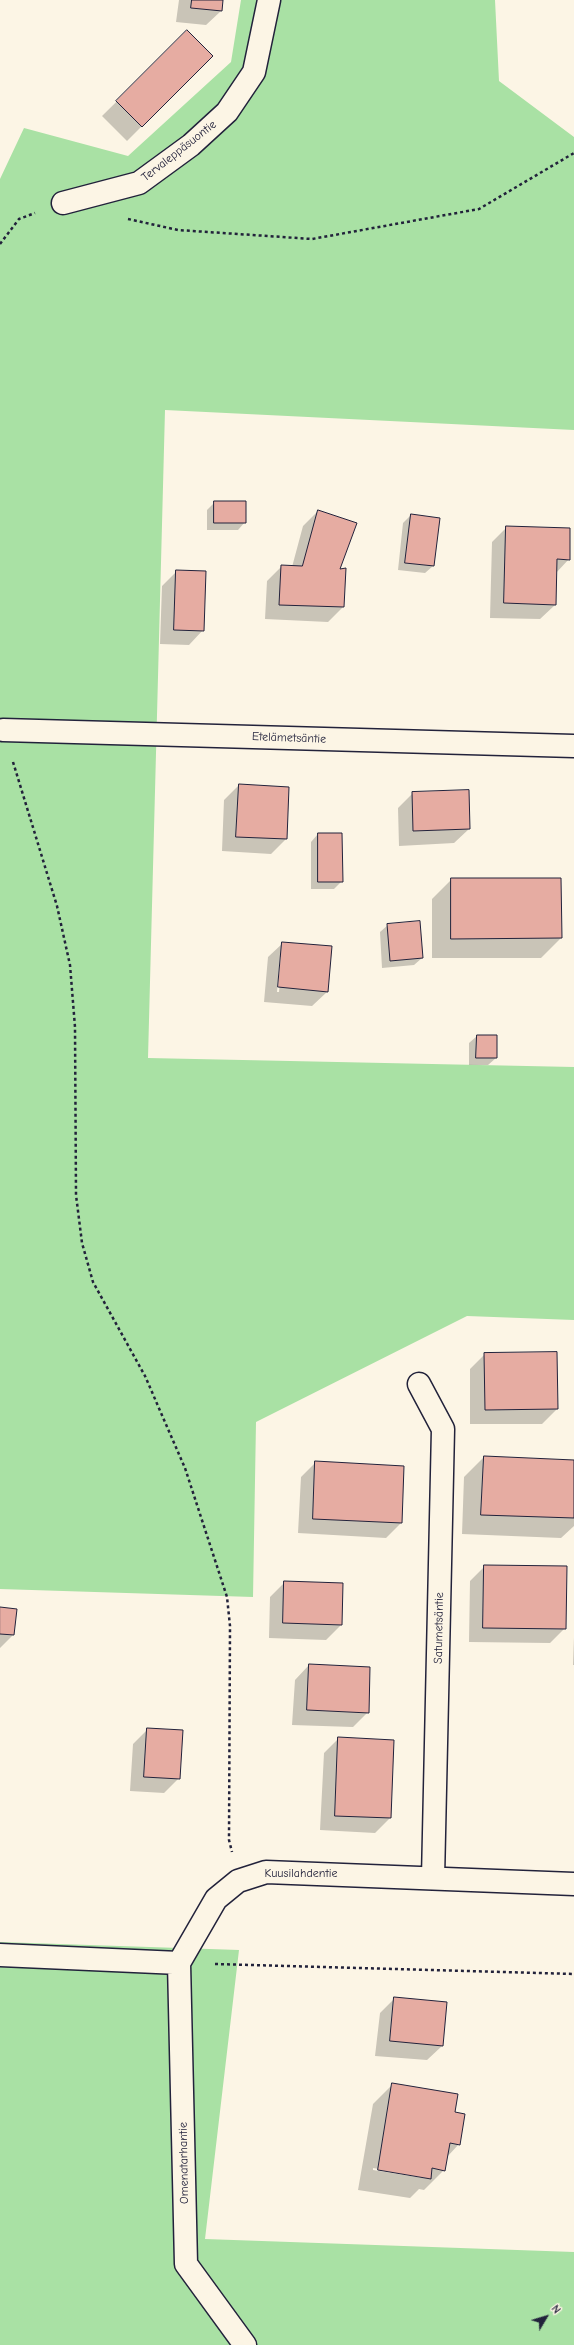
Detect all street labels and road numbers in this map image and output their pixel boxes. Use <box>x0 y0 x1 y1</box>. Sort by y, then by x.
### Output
street label: Tervaleppäsuontie <box>139 117 219 185</box>
street label: Etelämetsäntie <box>252 730 326 746</box>
street label: Satumetsäntie <box>431 1592 447 1664</box>
street label: Kuusilahdentie <box>264 1867 338 1881</box>
street label: Omenatarhantie <box>176 2122 192 2204</box>

